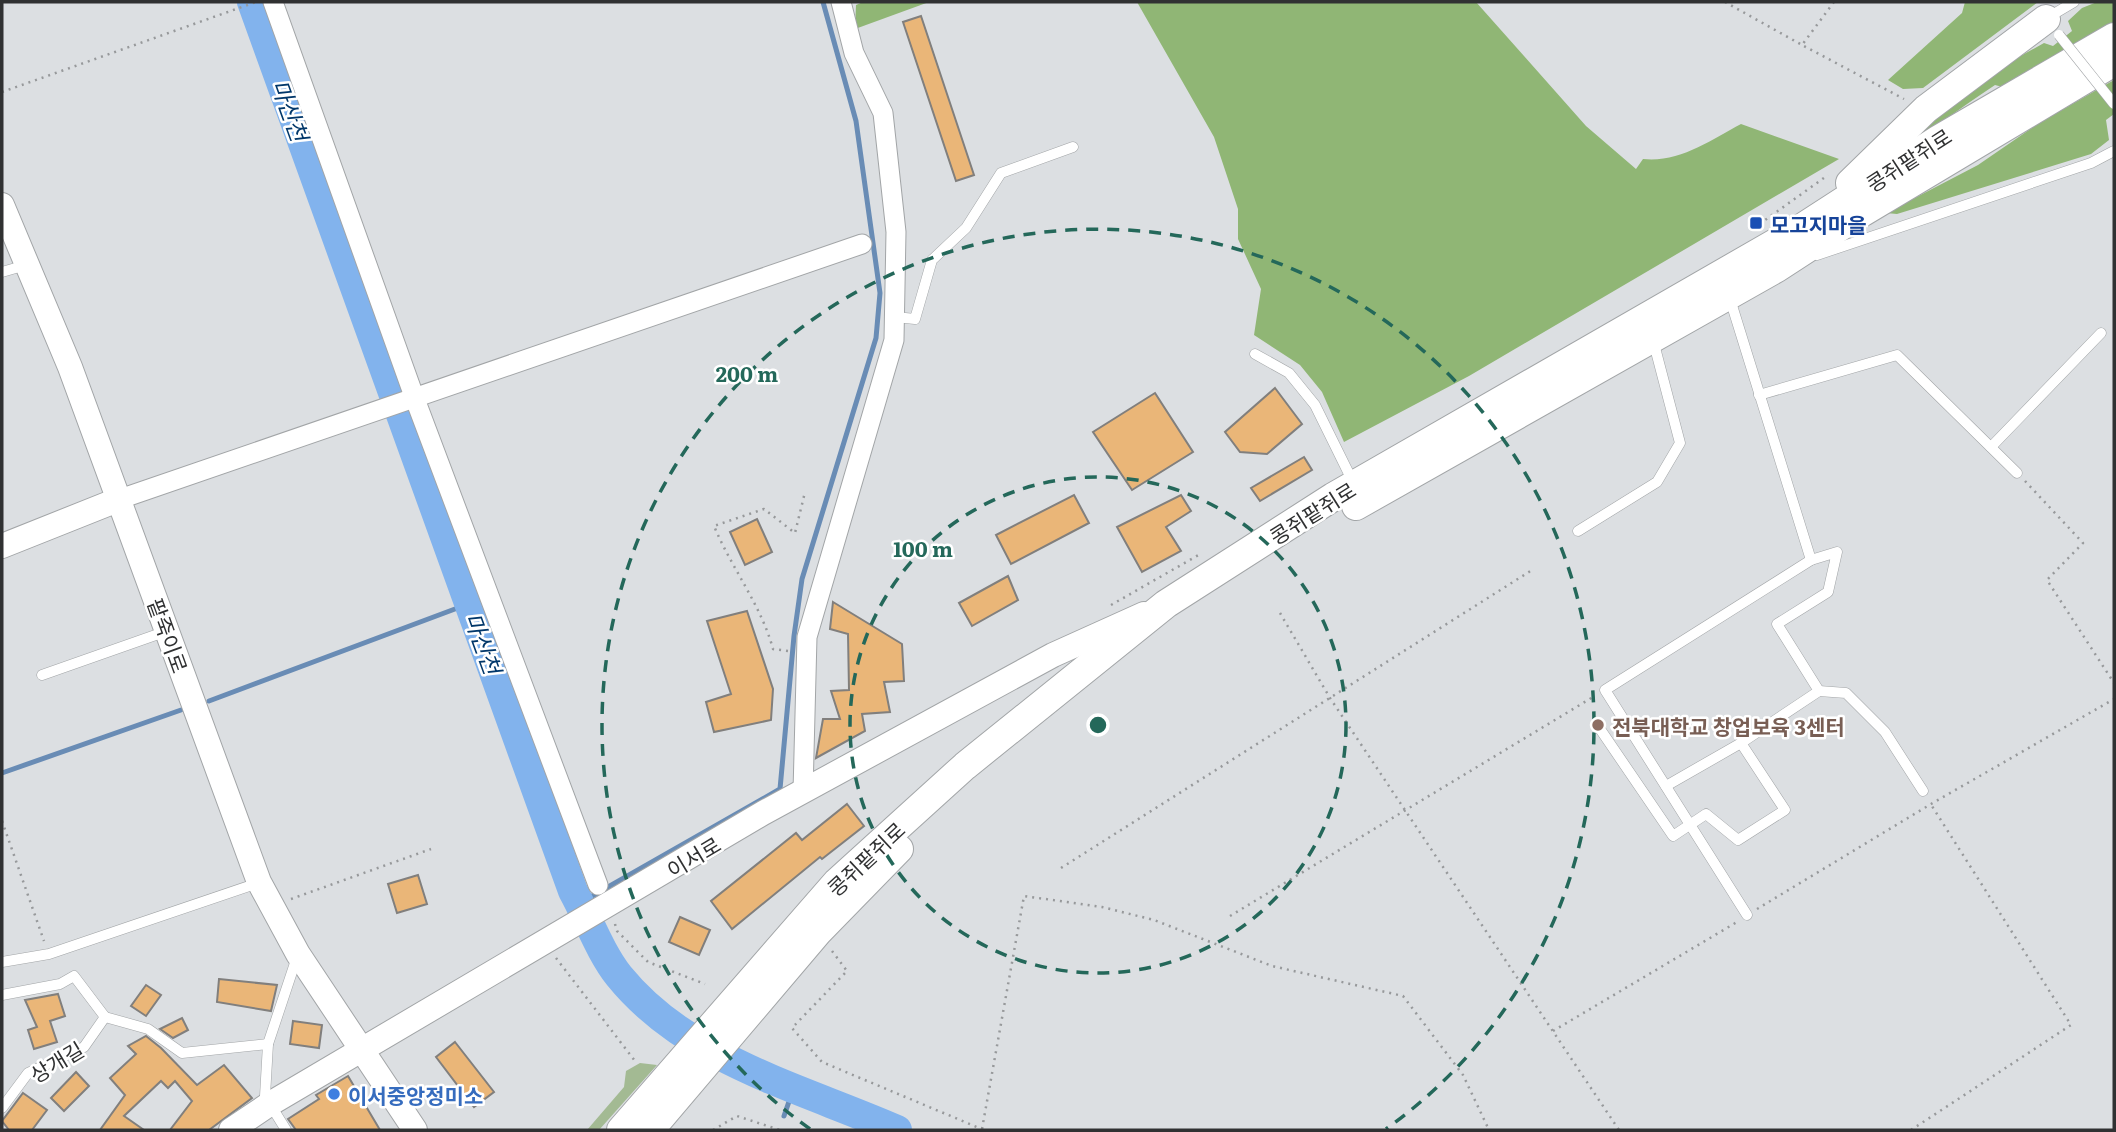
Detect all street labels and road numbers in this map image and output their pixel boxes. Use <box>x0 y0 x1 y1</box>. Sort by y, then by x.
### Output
street label: 콩쥐팥쥐로 <box>1859 120 1957 198</box>
street label: 콩쥐팥쥐로 <box>1263 473 1361 551</box>
street label: 팥죽이로 <box>141 593 197 677</box>
street label: 콩쥐팥쥐로 <box>819 814 911 902</box>
street label: 이서로 <box>660 828 726 884</box>
street label: 상개길 <box>23 1033 89 1089</box>

